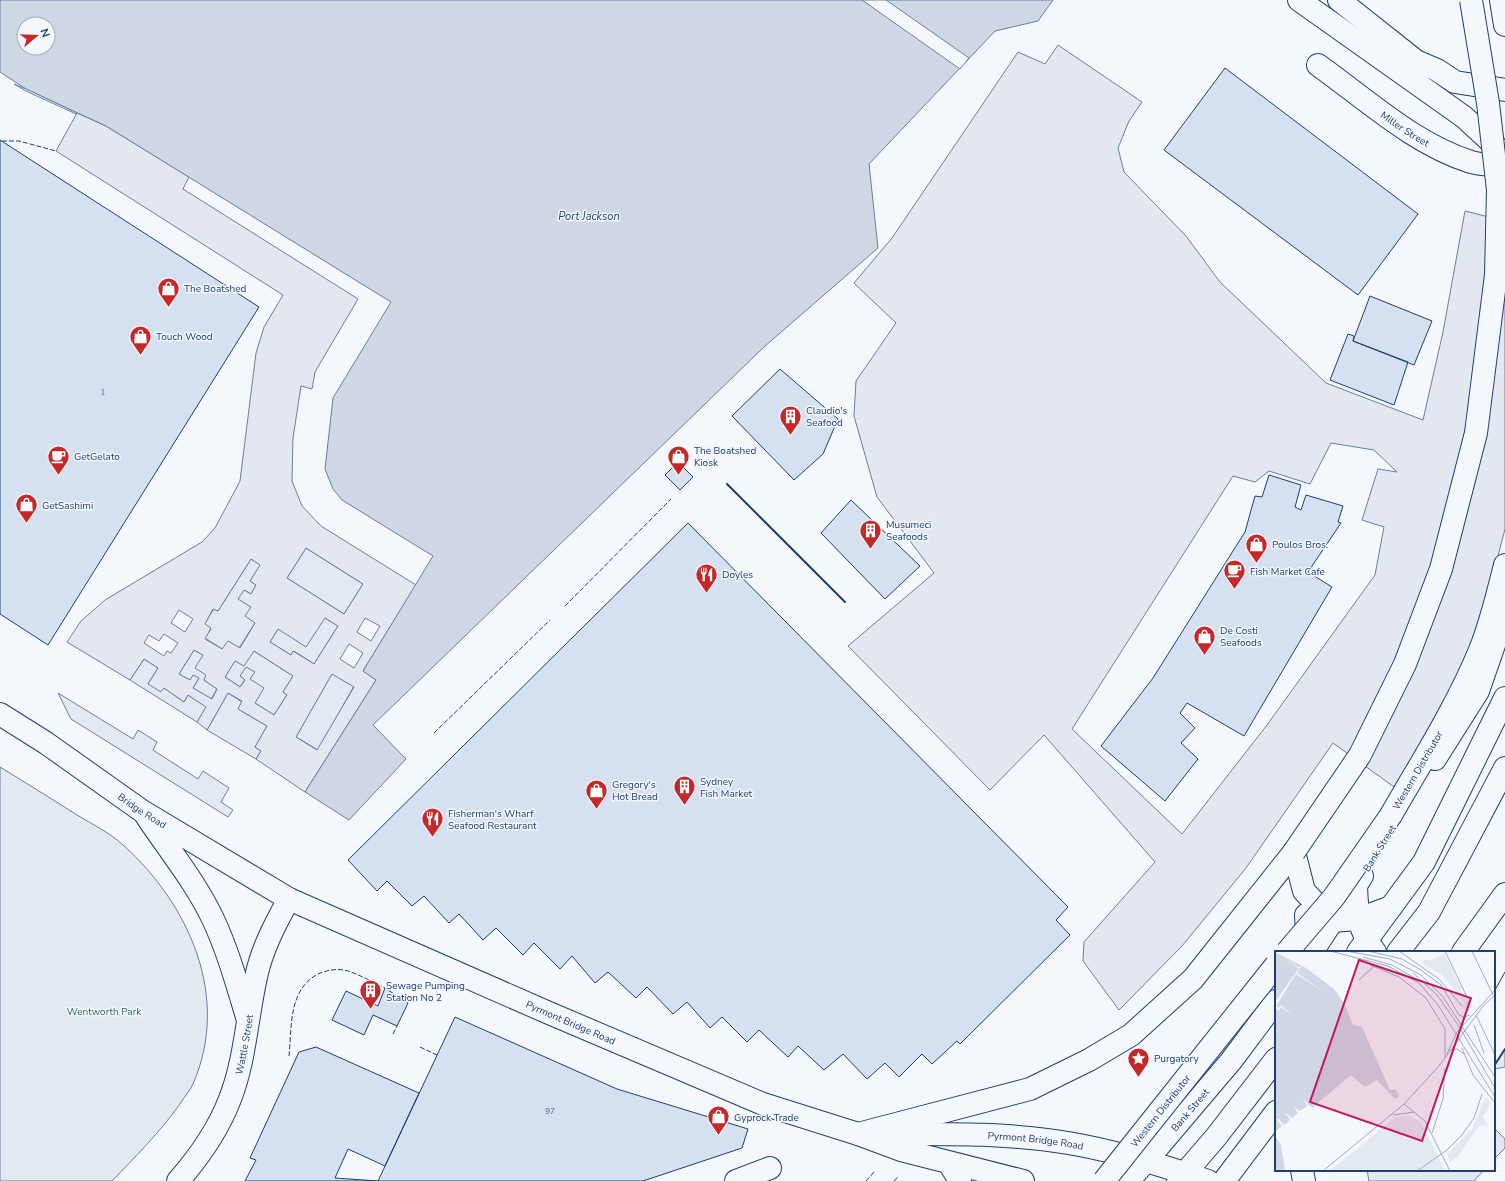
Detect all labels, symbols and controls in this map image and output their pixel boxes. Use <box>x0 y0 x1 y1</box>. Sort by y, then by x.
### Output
north arrow <box>16 16 56 56</box>
text: N <box>37 27 53 39</box>
street label: Miller Street <box>1377 108 1432 151</box>
water label: Port Jackson <box>558 209 620 224</box>
shop icon: The Boatshed <box>156 275 182 308</box>
place label: The Boatshed <box>184 282 247 296</box>
shop icon: Touch Wood <box>127 323 153 356</box>
place label: Touch Wood <box>156 330 213 344</box>
house number: 1 <box>101 387 106 398</box>
building icon: Claudio's Seafood <box>778 403 804 436</box>
place label: Claudio's Seafood <box>806 404 848 430</box>
cafe icon: GetGelato <box>45 443 71 476</box>
shop icon: The Boatshed Kiosk <box>666 443 692 476</box>
place label: The Boatshed Kiosk <box>694 444 757 470</box>
place label: GetGelato <box>74 450 120 464</box>
shop icon: GetSashimi <box>13 492 39 525</box>
place label: GetSashimi <box>42 499 93 513</box>
building icon: Musumeci Seafoods <box>857 517 883 550</box>
place label: Musumeci Seafoods <box>886 518 931 544</box>
shop icon: Poulos Bros. <box>1243 531 1269 564</box>
place label: Poulos Bros. <box>1272 538 1328 552</box>
cafe icon: Fish Market Cafe <box>1221 558 1247 591</box>
restaurant icon: Doyles <box>693 561 719 594</box>
place label: Fish Market Cafe <box>1250 565 1325 579</box>
place label: Doyles <box>722 568 753 582</box>
shop icon: De Costi Seafoods <box>1191 623 1217 656</box>
place label: De Costi Seafoods <box>1220 624 1262 650</box>
street label: Western Distributor <box>1389 728 1447 813</box>
building icon: Sydney Fish Market <box>672 774 698 807</box>
place label: Sydney Fish Market <box>700 775 752 801</box>
shop icon: Gregory's Hot Bread <box>583 777 609 810</box>
place label: Gregory's Hot Bread <box>612 778 658 804</box>
street label: Bridge Road <box>115 790 169 832</box>
restaurant icon: Fisherman's Wharf Seafood Restaurant <box>419 806 445 839</box>
place label: Fisherman's Wharf Seafood Restaurant <box>448 807 537 833</box>
street label: Bank Street <box>1360 822 1400 875</box>
inset map <box>1275 951 1495 1171</box>
building icon: Sewage Pumping Station No 2 <box>358 978 384 1011</box>
place label: Sewage Pumping Station No 2 <box>386 979 465 1005</box>
street label: Pyrmont Bridge Road <box>523 998 618 1049</box>
park label: Wentworth Park <box>67 1005 142 1019</box>
street label: Wattle Street <box>232 1013 257 1076</box>
place icon: Purgatory <box>1125 1045 1151 1078</box>
place label: Purgatory <box>1154 1052 1199 1066</box>
street label: Western Distributor <box>1128 1072 1194 1150</box>
street label: Bank Street <box>1168 1085 1213 1135</box>
shop icon: Gyprock Trade <box>705 1104 731 1137</box>
house number: 97 <box>545 1106 555 1117</box>
place label: Gyprock Trade <box>734 1111 799 1125</box>
street label: Pyrmont Bridge Road <box>987 1129 1085 1154</box>

